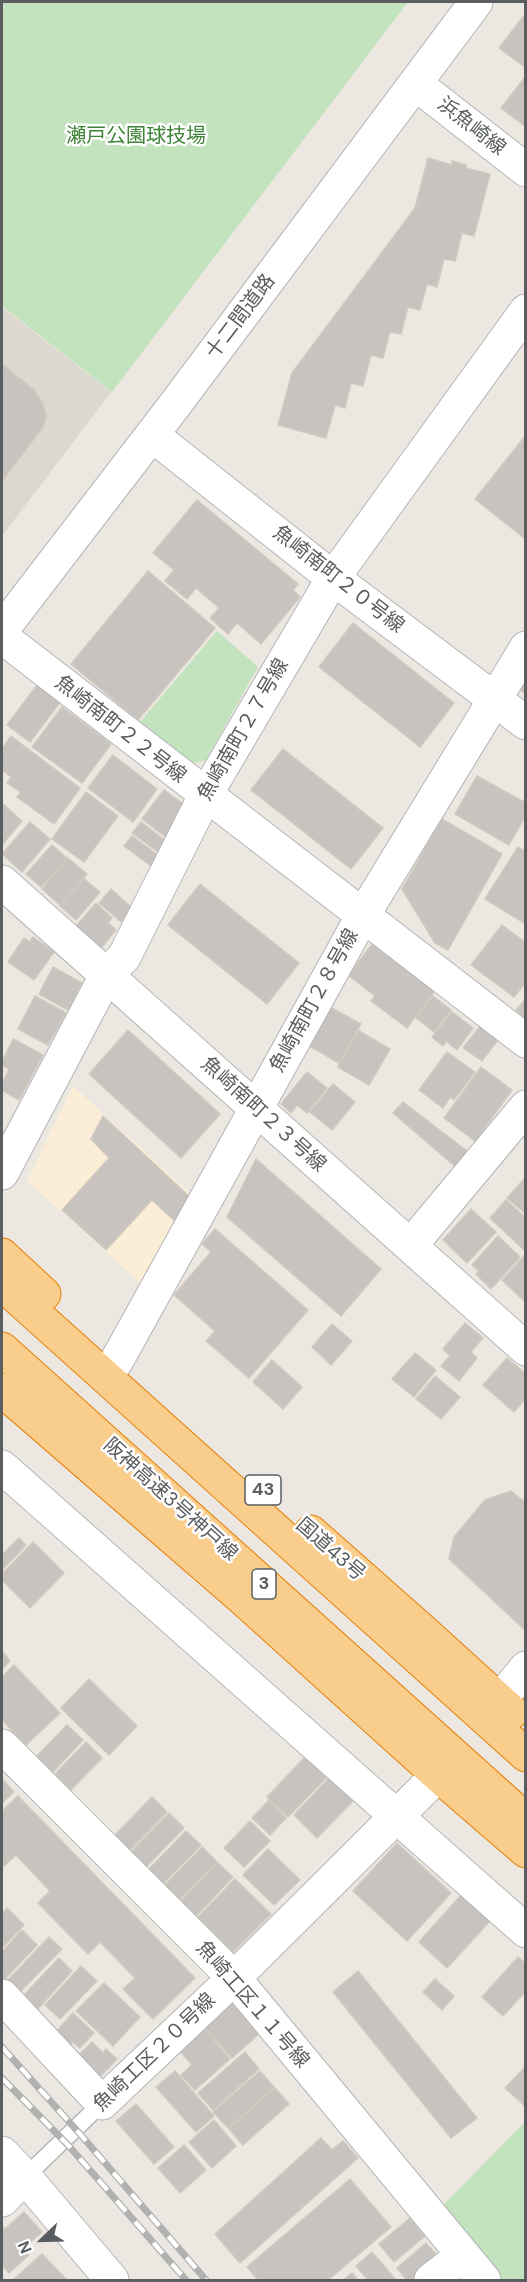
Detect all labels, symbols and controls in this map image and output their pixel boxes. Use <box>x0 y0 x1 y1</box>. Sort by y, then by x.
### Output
street label: 浜魚崎線 <box>432 93 510 161</box>
park label: 瀬戸公園球技場 <box>66 125 206 149</box>
street label: 十二間道路 <box>201 270 281 364</box>
street label: 魚崎南町２０号線 <box>268 521 408 639</box>
street label: 魚崎南町２７号線 <box>194 655 294 805</box>
street label: 魚崎南町２２号線 <box>50 671 190 789</box>
street label: 魚崎南町２８号線 <box>266 925 364 1077</box>
street label: 魚崎南町２３号線 <box>196 1053 330 1177</box>
street label: 阪神高速3号神戸線 <box>98 1434 242 1566</box>
road number: 43 <box>245 1475 281 1505</box>
street label: 国道43号 <box>290 1513 370 1587</box>
road number: 3 <box>252 1569 276 1599</box>
street label: 魚崎工区１１号線 <box>190 1937 314 2073</box>
street label: 魚崎工区２０号線 <box>89 1989 221 2117</box>
north arrow <box>12 2210 72 2270</box>
text: N <box>13 2238 37 2257</box>

